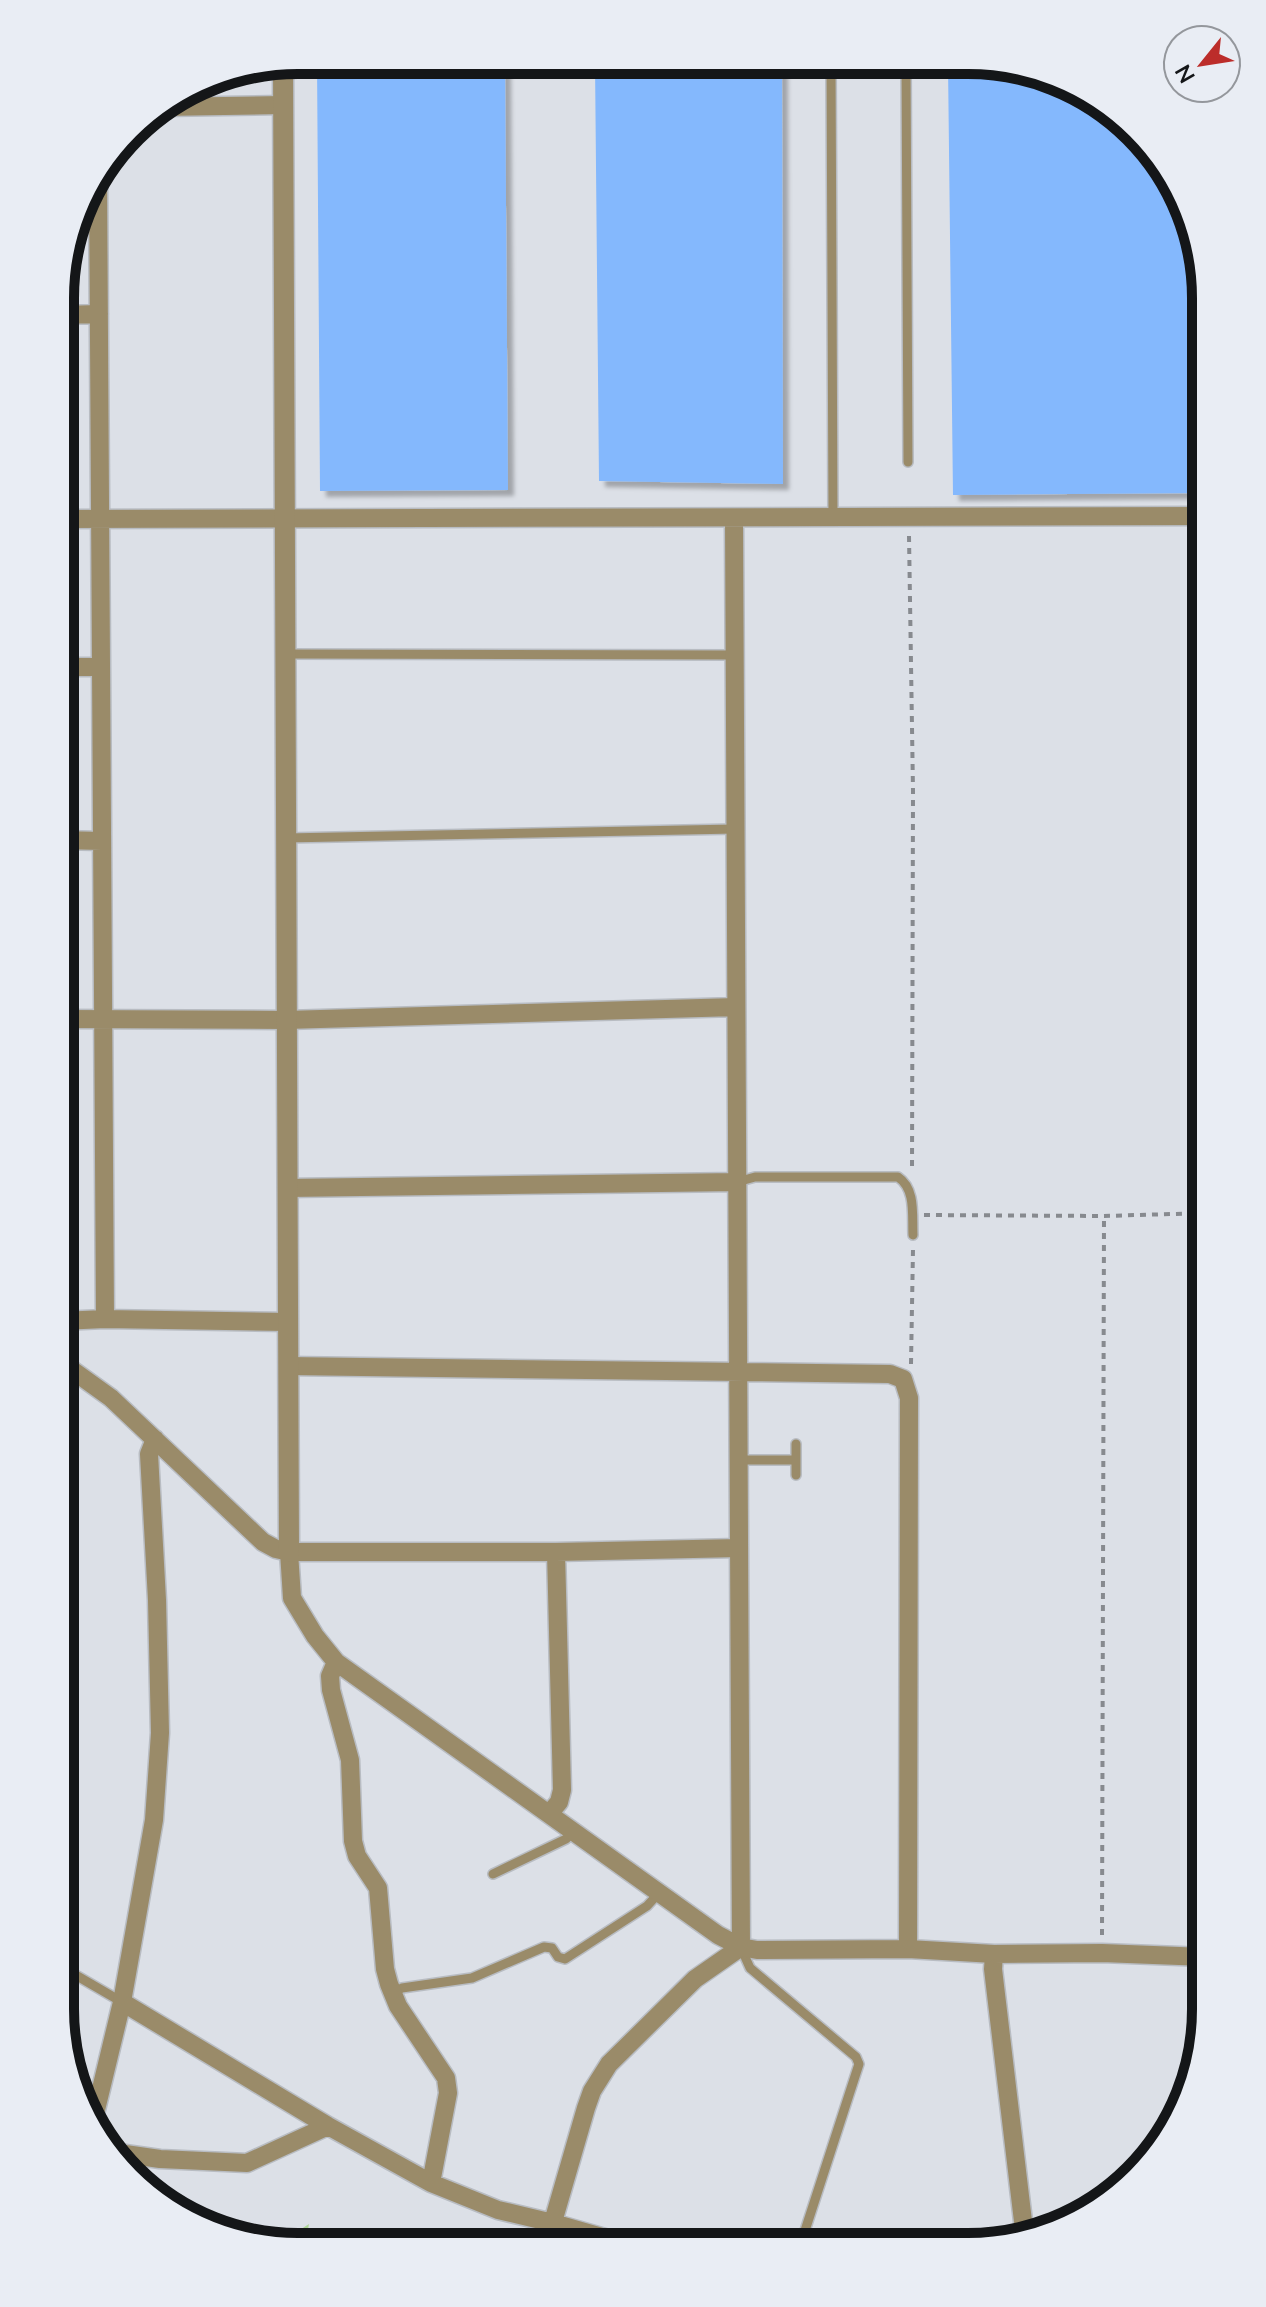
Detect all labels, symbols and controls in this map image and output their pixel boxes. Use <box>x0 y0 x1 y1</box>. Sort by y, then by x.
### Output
north arrow <box>1162 24 1242 104</box>
text: N <box>1168 60 1201 88</box>

